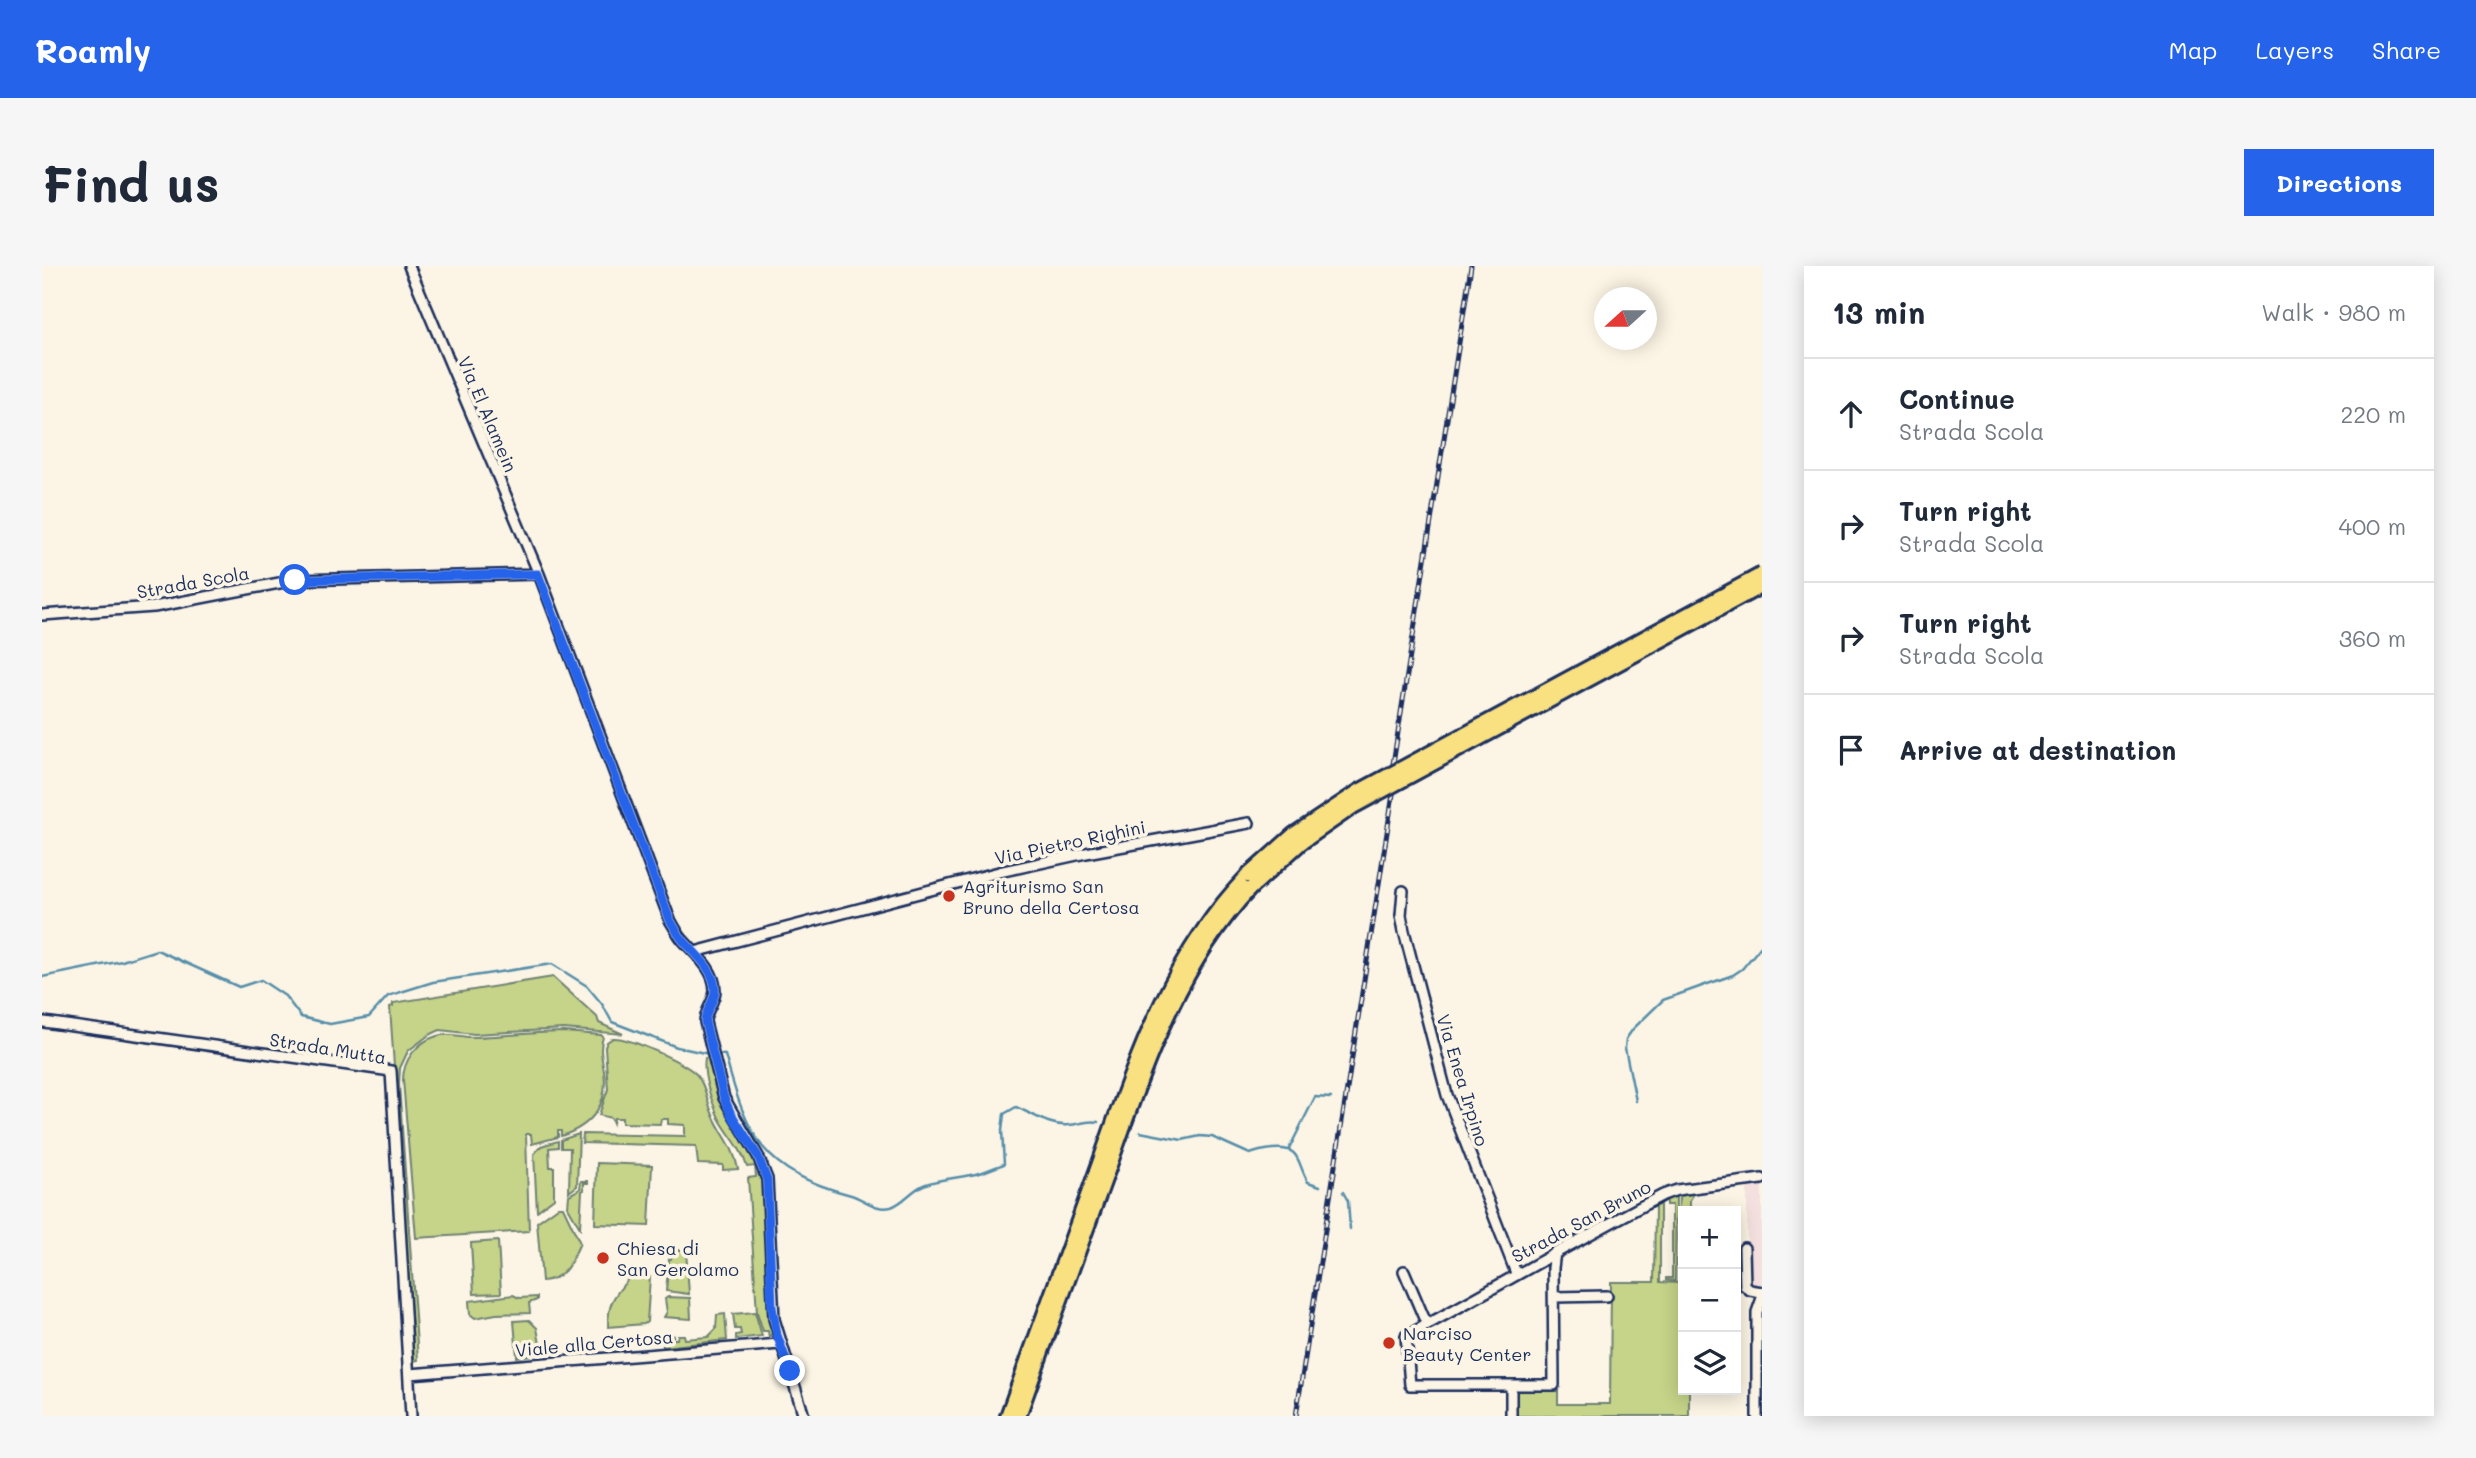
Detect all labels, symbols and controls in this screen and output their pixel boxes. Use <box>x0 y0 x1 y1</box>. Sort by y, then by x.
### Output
text: Roamly <box>35 28 151 71</box>
text: Map <box>2169 34 2217 65</box>
text: Layers <box>2255 34 2334 65</box>
text: Share <box>2372 34 2441 65</box>
button: Directions <box>2244 149 2434 216</box>
text: Find us <box>42 151 220 214</box>
north arrow <box>1594 287 1657 350</box>
text: 13 min <box>1832 292 1925 332</box>
text: Walk · 980 m <box>2261 297 2406 327</box>
street label: Via El Alamein <box>453 352 523 476</box>
text: Continue <box>1899 382 2015 416</box>
icon: ahead <box>1832 395 1870 433</box>
text: 220 m <box>2340 399 2406 429</box>
text: Strada Scola <box>1899 416 2044 446</box>
text: Turn right <box>1899 494 2032 528</box>
icon: right <box>1832 507 1870 545</box>
text: 400 m <box>2338 511 2406 541</box>
text: Strada Scola <box>1899 528 2044 558</box>
street label: Strada Scola <box>135 560 251 604</box>
route start <box>279 564 310 595</box>
text: Turn right <box>1899 606 2032 640</box>
icon: right <box>1832 619 1870 657</box>
text: 360 m <box>2339 623 2406 653</box>
text: Strada Scola <box>1899 640 2044 670</box>
icon: arrive <box>1832 731 1870 769</box>
text: Arrive at destination <box>1899 733 2176 767</box>
street label: Via Pietro Righini <box>992 814 1148 870</box>
place label: Agriturismo San Bruno della Certosa <box>963 874 1140 919</box>
marker: Agriturismo San Bruno della Certosa <box>941 888 957 904</box>
street label: Via Enea Irpino <box>1432 1011 1495 1149</box>
street label: Strada Mutta <box>268 1027 388 1069</box>
street label: Strada San Bruno <box>1507 1174 1655 1268</box>
map controls <box>1678 1206 1741 1395</box>
button: + <box>1678 1206 1741 1269</box>
place label: Chiesa di San Gerolamo <box>617 1236 739 1281</box>
marker: Chiesa di San Gerolamo <box>595 1250 611 1266</box>
button: − <box>1678 1269 1741 1332</box>
place label: Narciso Beauty Center <box>1403 1321 1532 1366</box>
street label: Viale alla Certosa <box>514 1324 674 1362</box>
button: layers <box>1678 1332 1741 1395</box>
marker: Narciso Beauty Center <box>1381 1335 1397 1351</box>
route end <box>774 1355 805 1386</box>

